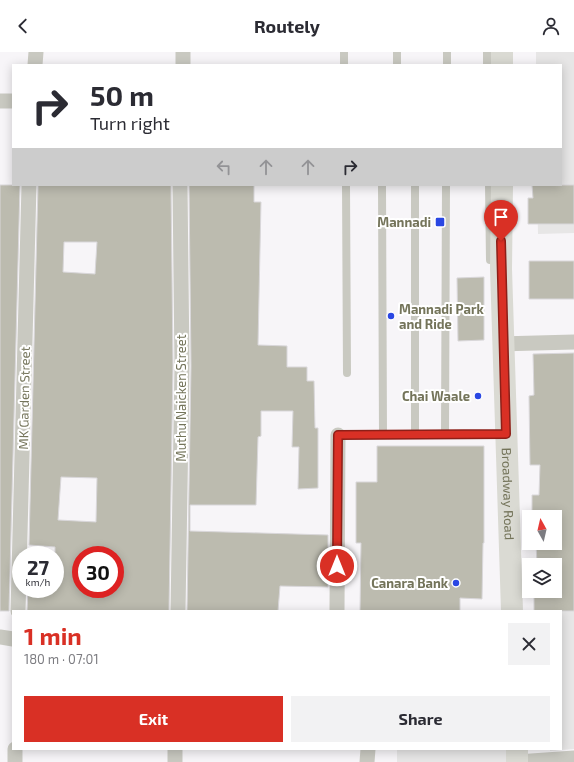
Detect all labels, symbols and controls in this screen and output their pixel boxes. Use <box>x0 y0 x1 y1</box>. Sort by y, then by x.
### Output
icon: back <box>12 15 34 37</box>
text: Routely <box>254 15 320 37</box>
icon: person <box>540 15 562 37</box>
text: 50 m <box>90 78 154 112</box>
icon: right <box>24 80 76 132</box>
text: Turn right <box>90 112 170 134</box>
icon: left <box>213 156 235 178</box>
icon: ahead <box>255 156 277 178</box>
icon: ahead <box>297 156 319 178</box>
icon: right <box>339 156 361 178</box>
pin <box>484 200 518 241</box>
icon: arrive <box>490 206 512 228</box>
place label: Mannadi <box>377 214 431 230</box>
marker: Mannadi <box>434 216 446 228</box>
place label: Mannadi Park and Ride <box>399 301 484 332</box>
marker: Mannadi Park and Ride <box>386 311 396 321</box>
street label: Muthu Naicken Street <box>173 334 189 462</box>
street label: MK Garden Street <box>15 346 33 450</box>
place label: Chai Waale <box>402 388 470 404</box>
marker: Chai Waale <box>473 391 483 401</box>
street label: Broadway Road <box>499 447 518 540</box>
north arrow <box>522 510 562 550</box>
map controls <box>522 510 562 598</box>
position arrow <box>316 545 358 587</box>
speed limit sign: 30 <box>72 546 124 598</box>
text: 27 <box>27 555 49 579</box>
button: layers <box>522 558 562 598</box>
place label: Canara Bank <box>371 575 449 591</box>
text: km/h <box>26 576 50 588</box>
marker: Canara Bank <box>451 578 461 588</box>
text: 1 min <box>24 621 82 650</box>
button: close <box>508 623 550 665</box>
text: 180 m · 07:01 <box>24 651 99 667</box>
button: Exit <box>24 696 283 742</box>
button: Share <box>291 696 550 742</box>

